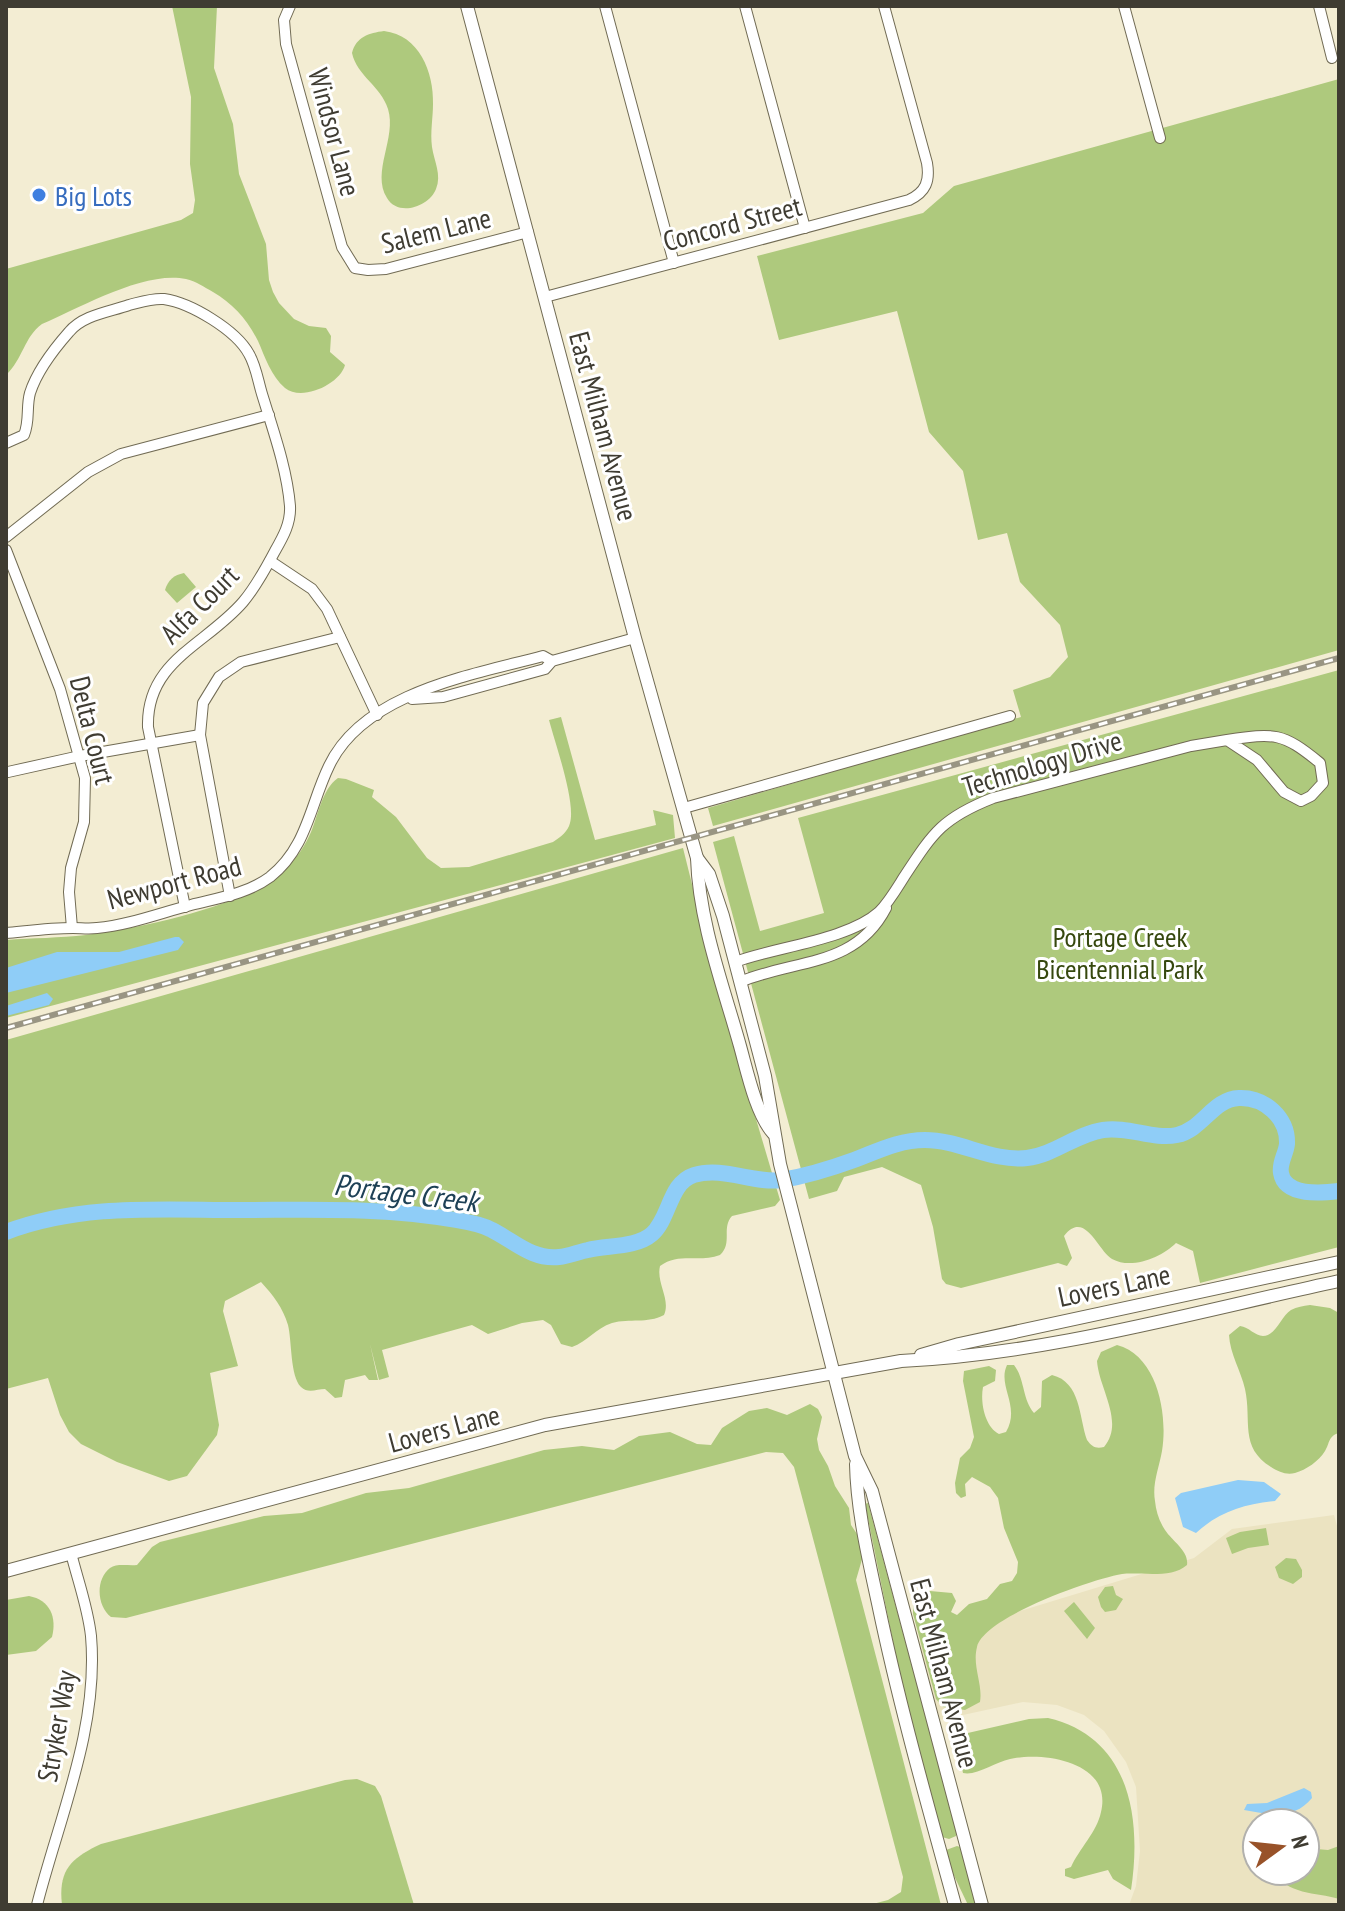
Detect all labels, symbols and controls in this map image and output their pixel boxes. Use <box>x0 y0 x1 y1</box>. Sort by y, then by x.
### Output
street label: Windsor Lane <box>300 64 370 200</box>
place label: Big Lots <box>55 177 132 214</box>
marker: Big Lots <box>30 186 48 204</box>
street label: Concord Street <box>659 187 806 259</box>
street label: Salem Lane <box>377 199 495 261</box>
street label: East Milham Avenue <box>561 327 647 525</box>
street label: Alfa Court <box>152 557 246 651</box>
street label: Delta Court <box>62 672 124 788</box>
street label: Technology Drive <box>958 721 1126 805</box>
street label: Newport Road <box>103 846 245 918</box>
park label: Portage Creek Bicentennial Park <box>1036 918 1204 987</box>
water label: Portage Creek <box>332 1164 483 1221</box>
street label: Lovers Lane <box>1054 1255 1174 1315</box>
street label: Lovers Lane <box>384 1395 504 1461</box>
street label: East Milham Avenue <box>902 1574 988 1772</box>
street label: Stryker Way <box>28 1667 84 1785</box>
north arrow <box>1241 1807 1321 1887</box>
text: N <box>1285 1832 1315 1851</box>

